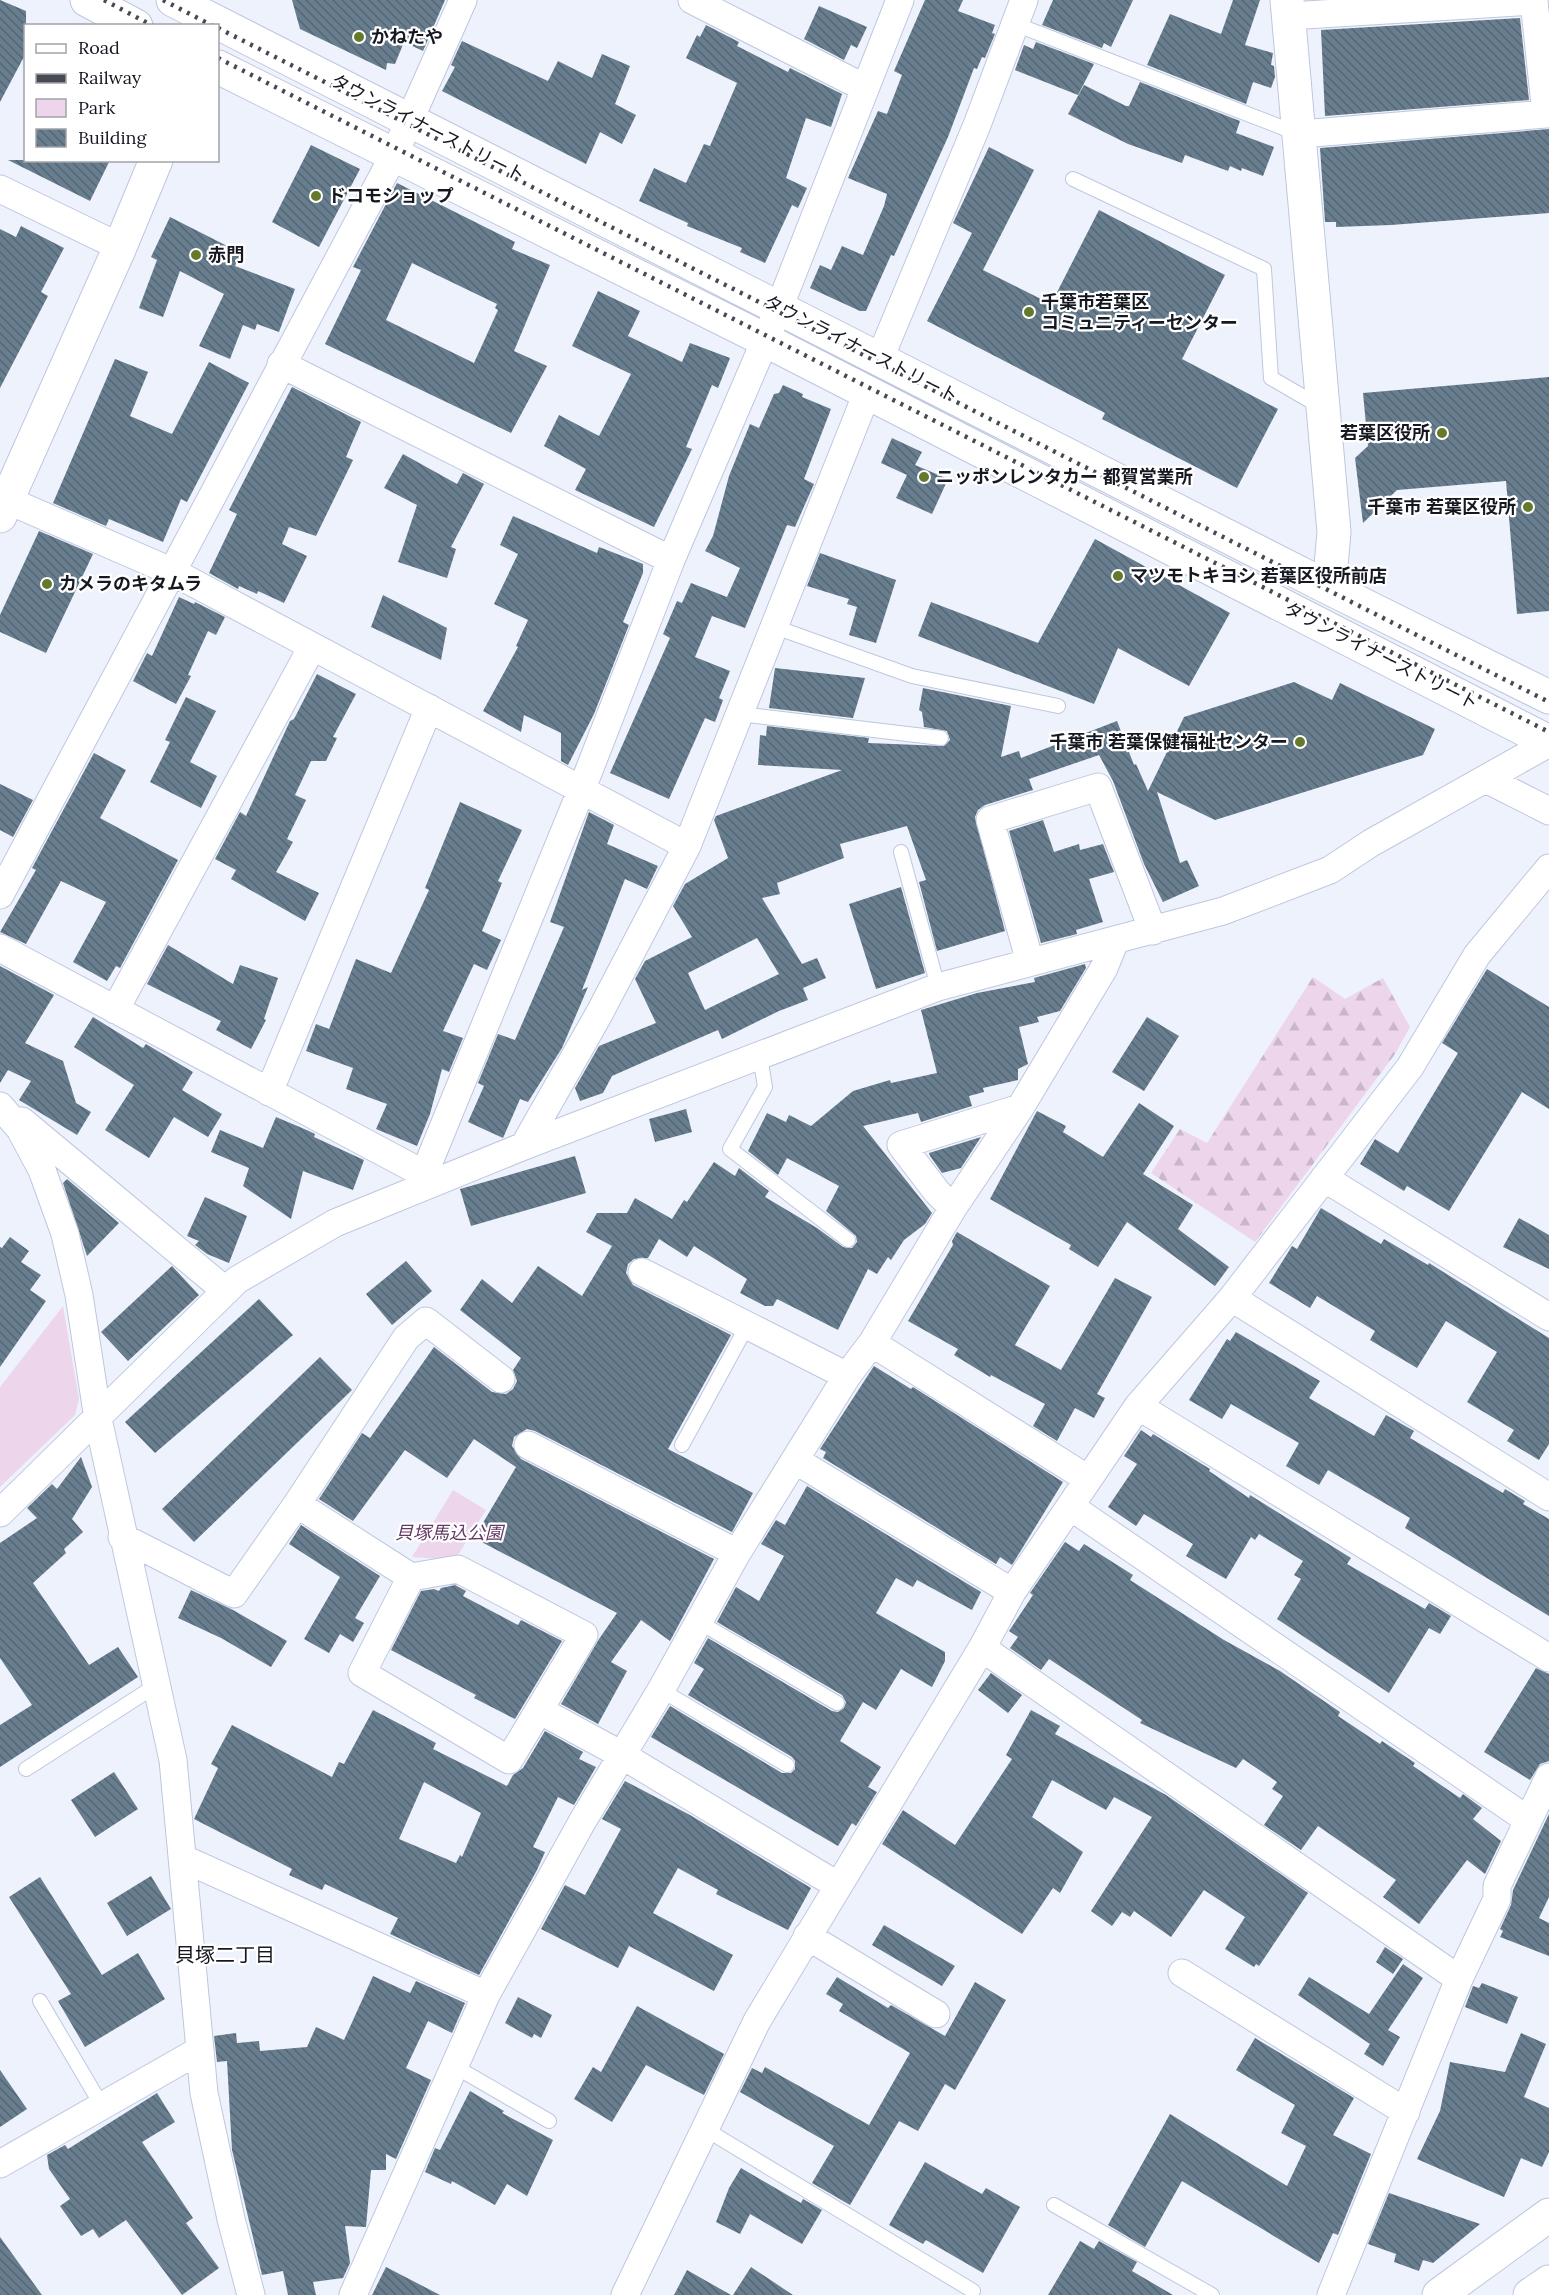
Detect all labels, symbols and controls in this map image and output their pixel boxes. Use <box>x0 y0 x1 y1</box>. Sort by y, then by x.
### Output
legend <box>24 24 219 162</box>
place label: かねたや <box>371 25 443 48</box>
marker: かねたや <box>352 30 366 44</box>
text: Road <box>78 36 120 59</box>
text: Railway <box>78 66 142 89</box>
street label: タウンライナーストリート <box>327 69 529 187</box>
text: Park <box>78 96 116 119</box>
text: Building <box>78 126 148 149</box>
place label: ドコモショップ <box>328 184 454 207</box>
marker: ドコモショップ <box>309 189 323 203</box>
place label: 赤門 <box>208 243 244 266</box>
marker: 赤門 <box>189 248 203 262</box>
street label: タウンライナーストリート <box>760 290 962 408</box>
place label: 千葉市若葉区 コミュニティーセンター <box>1041 290 1238 334</box>
marker: 千葉市若葉区 コミュニティーセンター <box>1022 305 1036 319</box>
place label: 若葉区役所 <box>1340 421 1430 444</box>
marker: 若葉区役所 <box>1435 426 1449 440</box>
place label: ニッポンレンタカー 都賀営業所 <box>936 465 1193 488</box>
marker: ニッポンレンタカー 都賀営業所 <box>917 470 931 484</box>
place label: 千葉市 若葉区役所 <box>1367 495 1516 518</box>
marker: 千葉市 若葉区役所 <box>1521 500 1535 514</box>
place label: マツモトキヨシ 若葉区役所前店 <box>1130 564 1387 587</box>
marker: マツモトキヨシ 若葉区役所前店 <box>1111 569 1125 583</box>
place label: カメラのキタムラ <box>59 572 202 595</box>
marker: カメラのキタムラ <box>40 577 54 591</box>
street label: タウンライナーストリート <box>1280 597 1482 715</box>
place label: 千葉市 若葉保健福祉センター <box>1049 730 1288 753</box>
marker: 千葉市 若葉保健福祉センター <box>1293 735 1307 749</box>
park label: 貝塚馬込公園 <box>395 1521 506 1544</box>
district label: 貝塚二丁目 <box>175 1942 275 1967</box>

